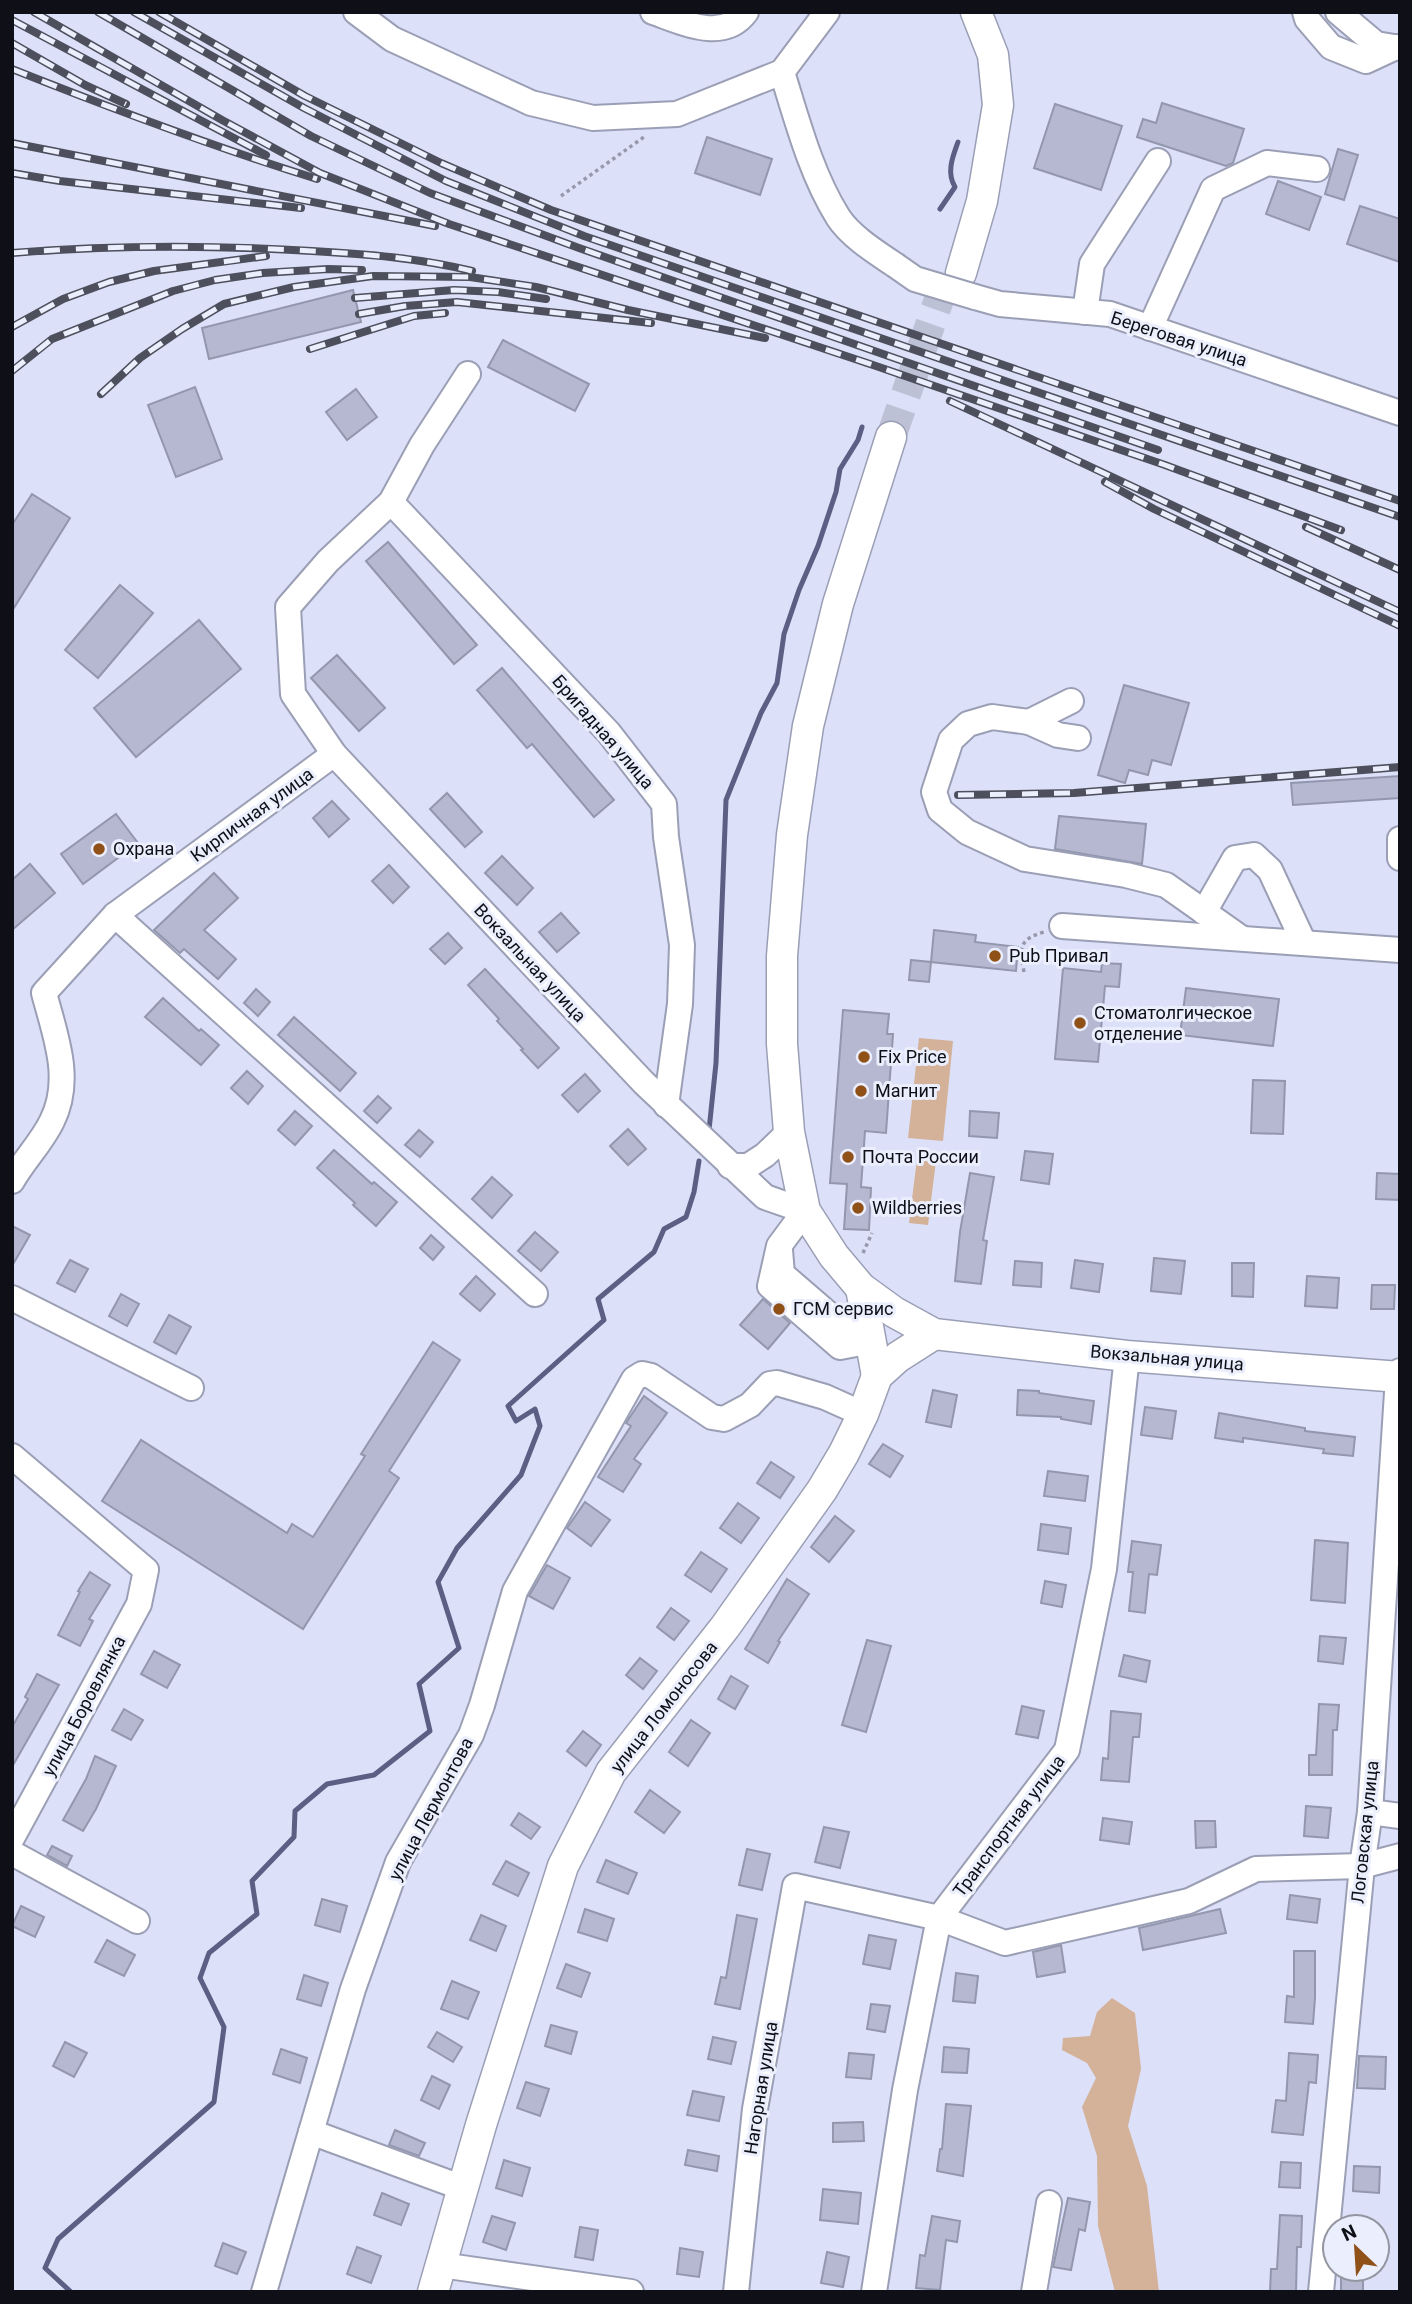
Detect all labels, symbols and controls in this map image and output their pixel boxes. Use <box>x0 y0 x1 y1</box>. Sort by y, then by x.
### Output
street label: Береговая улица <box>1108 307 1250 370</box>
street label: Бригадная улица <box>548 670 659 793</box>
street label: Кирпичная улица <box>186 763 317 866</box>
place label: Охрана <box>113 838 174 859</box>
marker: Охрана <box>91 841 107 857</box>
street label: Вокзальная улица <box>470 899 591 1026</box>
place label: Pub Привал <box>1009 945 1109 966</box>
marker: Pub Привал <box>987 948 1003 964</box>
place label: Стоматолгическое отделение <box>1094 1002 1252 1044</box>
marker: Стоматолгическое отделение <box>1072 1015 1088 1031</box>
place label: Fix Price <box>878 1046 947 1067</box>
marker: Fix Price <box>856 1049 872 1065</box>
place label: Магнит <box>875 1080 938 1101</box>
marker: Магнит <box>853 1083 869 1099</box>
place label: Почта России <box>862 1146 979 1167</box>
marker: Почта России <box>840 1149 856 1165</box>
place label: Wildberries <box>872 1197 962 1218</box>
marker: Wildberries <box>850 1200 866 1216</box>
place label: ГСМ сервис <box>793 1298 894 1319</box>
marker: ГСМ сервис <box>771 1301 787 1317</box>
street label: Вокзальная улица <box>1089 1340 1245 1375</box>
street label: улица Боровлянка <box>38 1632 130 1780</box>
street label: улица Ломоносова <box>606 1637 721 1777</box>
street label: улица Лермонтова <box>384 1734 477 1884</box>
street label: Транспортная улица <box>948 1751 1069 1901</box>
street label: Логовская улица <box>1347 1759 1382 1904</box>
street label: Нагорная улица <box>740 2020 781 2156</box>
north arrow <box>1321 2213 1391 2283</box>
text: N <box>1338 2220 1360 2246</box>

